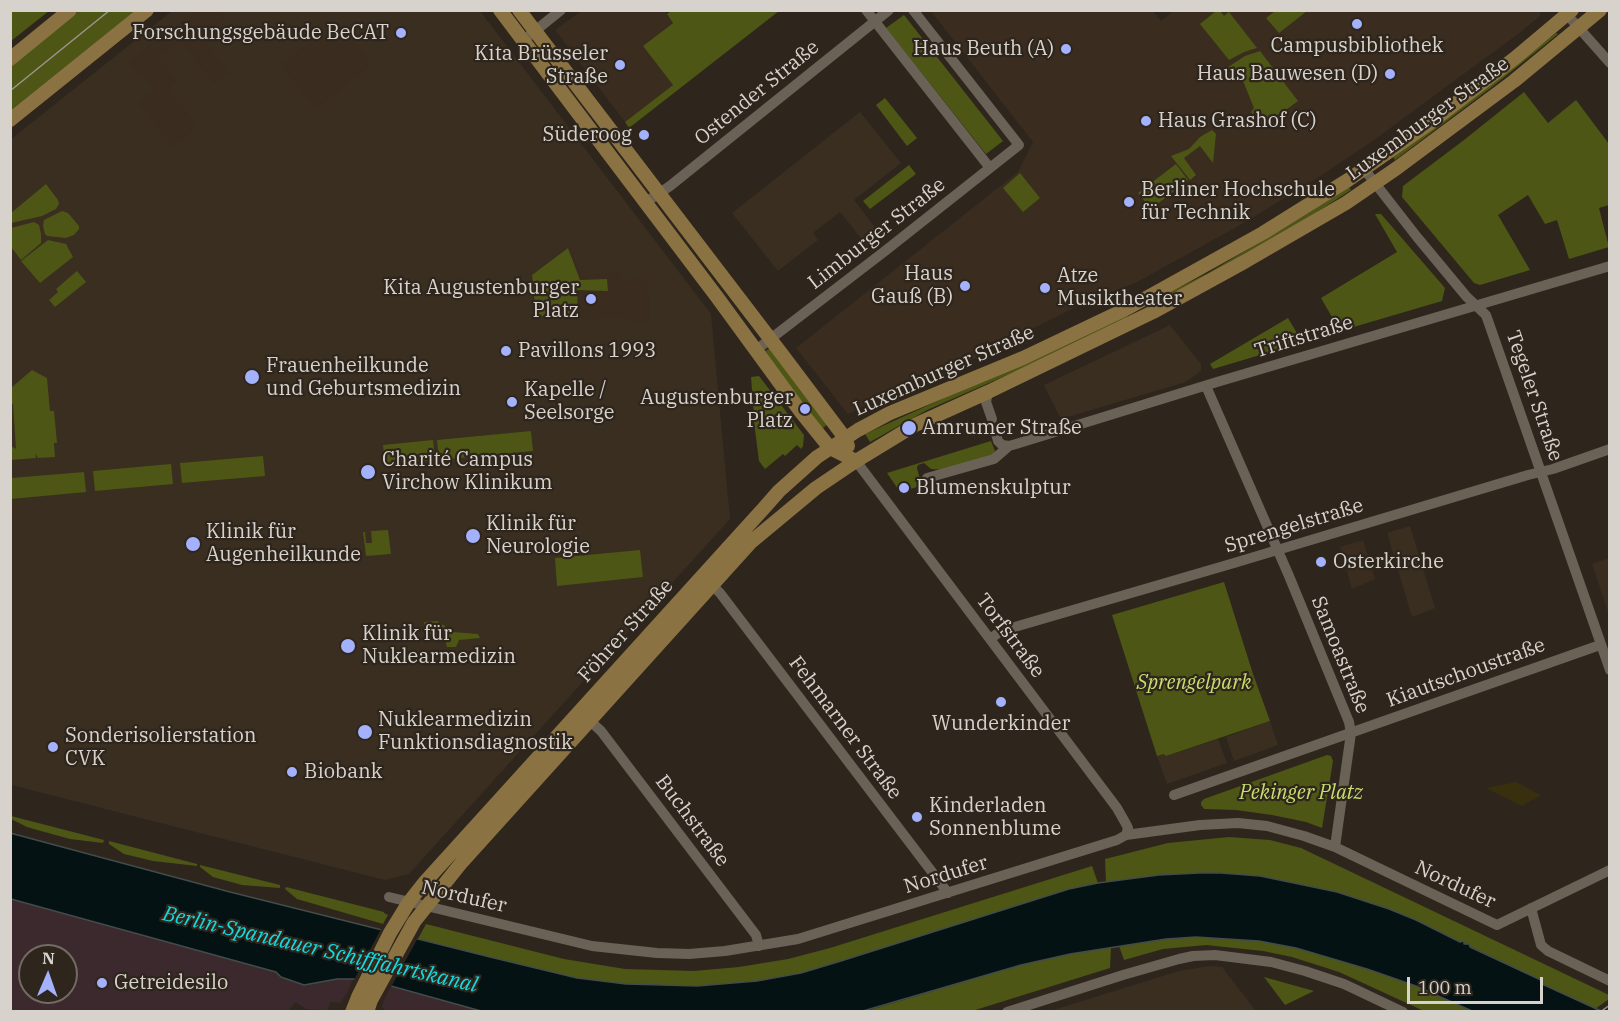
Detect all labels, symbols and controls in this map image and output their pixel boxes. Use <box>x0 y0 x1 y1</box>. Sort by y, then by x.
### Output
marker: Campusbibliothek <box>1350 17 1364 31</box>
place label: Forschungsgebäude BeCAT <box>132 21 389 45</box>
marker: Forschungsgebäude BeCAT <box>394 26 408 40</box>
place label: Campusbibliothek <box>1271 34 1443 58</box>
street label: Ostender Straße <box>690 36 824 150</box>
place label: Haus Beuth (A) <box>913 37 1054 61</box>
place label: Kita Brüsseler Straße <box>474 42 608 89</box>
marker: Haus Beuth (A) <box>1059 42 1073 56</box>
street label: Luxemburger Straße <box>1342 52 1514 186</box>
marker: Kita Brüsseler Straße <box>613 58 627 72</box>
place label: Haus Bauwesen (D) <box>1197 62 1378 86</box>
marker: Haus Bauwesen (D) <box>1383 67 1397 81</box>
place label: Haus Grashof (C) <box>1158 109 1317 133</box>
marker: Haus Grashof (C) <box>1139 114 1153 128</box>
place label: Süderoog <box>542 123 632 147</box>
marker: Süderoog <box>637 128 651 142</box>
street label: Limburger Straße <box>804 173 950 295</box>
place label: Berliner Hochschule für Technik <box>1141 178 1335 225</box>
marker: Berliner Hochschule für Technik <box>1122 195 1136 209</box>
place label: Haus Gauß (B) <box>871 262 953 309</box>
place label: Atze Musiktheater <box>1057 264 1182 311</box>
place label: Kita Augustenburger Platz <box>383 276 579 323</box>
marker: Haus Gauß (B) <box>958 279 972 293</box>
marker: Atze Musiktheater <box>1038 281 1052 295</box>
marker: Kita Augustenburger Platz <box>584 292 598 306</box>
street label: Triftstraße <box>1252 311 1356 363</box>
street label: Luxemburger Straße <box>850 320 1038 422</box>
street label: Tegeler Straße <box>1500 327 1568 465</box>
place label: Pavillons 1993 <box>518 339 656 363</box>
marker: Pavillons 1993 <box>499 344 513 358</box>
place label: Frauenheilkunde und Geburtsmedizin <box>266 354 461 401</box>
marker: Frauenheilkunde und Geburtsmedizin <box>243 368 261 386</box>
place label: Kapelle / Seelsorge <box>524 378 615 425</box>
place label: Augustenburger Platz <box>640 386 793 433</box>
marker: Kapelle / Seelsorge <box>505 395 519 409</box>
marker: Augustenburger Platz <box>798 402 812 416</box>
place label: Amrumer Straße <box>922 416 1082 440</box>
marker: Amrumer Straße <box>900 419 918 437</box>
place label: Charité Campus Virchow Klinikum <box>382 448 553 495</box>
marker: Charité Campus Virchow Klinikum <box>359 463 377 481</box>
place label: Blumenskulptur <box>916 476 1071 500</box>
marker: Blumenskulptur <box>897 481 911 495</box>
street label: Sprengelstraße <box>1222 494 1366 558</box>
place label: Klinik für Neurologie <box>486 512 590 559</box>
place label: Klinik für Augenheilkunde <box>206 520 361 567</box>
marker: Klinik für Neurologie <box>464 527 482 545</box>
marker: Klinik für Augenheilkunde <box>184 535 202 553</box>
place label: Osterkirche <box>1333 550 1444 574</box>
marker: Osterkirche <box>1314 555 1328 569</box>
street label: Föhrer Straße <box>573 574 679 688</box>
street label: Torfstraße <box>971 589 1049 683</box>
street label: Samoastraße <box>1306 593 1374 717</box>
place label: Klinik für Nuklearmedizin <box>362 622 516 669</box>
street label: Kiautschoustraße <box>1383 633 1549 713</box>
marker: Klinik für Nuklearmedizin <box>339 637 357 655</box>
street label: Fehmarner Straße <box>783 652 907 804</box>
park label: Sprengelpark <box>1137 671 1251 695</box>
marker: Wunderkinder <box>994 695 1008 709</box>
place label: Nuklearmedizin Funktionsdiagnostik <box>378 708 573 755</box>
place label: Wunderkinder <box>932 712 1070 736</box>
marker: Nuklearmedizin Funktionsdiagnostik <box>356 723 374 741</box>
place label: Sonderisolierstation CVK <box>65 724 257 771</box>
marker: Sonderisolierstation CVK <box>46 740 60 754</box>
place label: Biobank <box>304 760 383 784</box>
marker: Biobank <box>285 765 299 779</box>
street label: Buchstraße <box>650 771 734 871</box>
park label: Pekinger Platz <box>1239 781 1363 805</box>
place label: Kinderladen Sonnenblume <box>929 794 1061 841</box>
marker: Kinderladen Sonnenblume <box>910 810 924 824</box>
street label: Nordufer <box>901 851 991 899</box>
street label: Nordufer <box>1411 856 1499 914</box>
street label: Nordufer <box>419 876 509 918</box>
water label: Berlin-Spandauer Schifffahrtskanal <box>160 901 480 999</box>
north arrow <box>18 944 78 1004</box>
text: N <box>42 948 55 968</box>
scale bar <box>1410 965 1546 1003</box>
place label: Getreidesilo <box>114 971 228 995</box>
marker: Getreidesilo <box>95 976 109 990</box>
text: 100 m <box>1418 976 1472 999</box>

